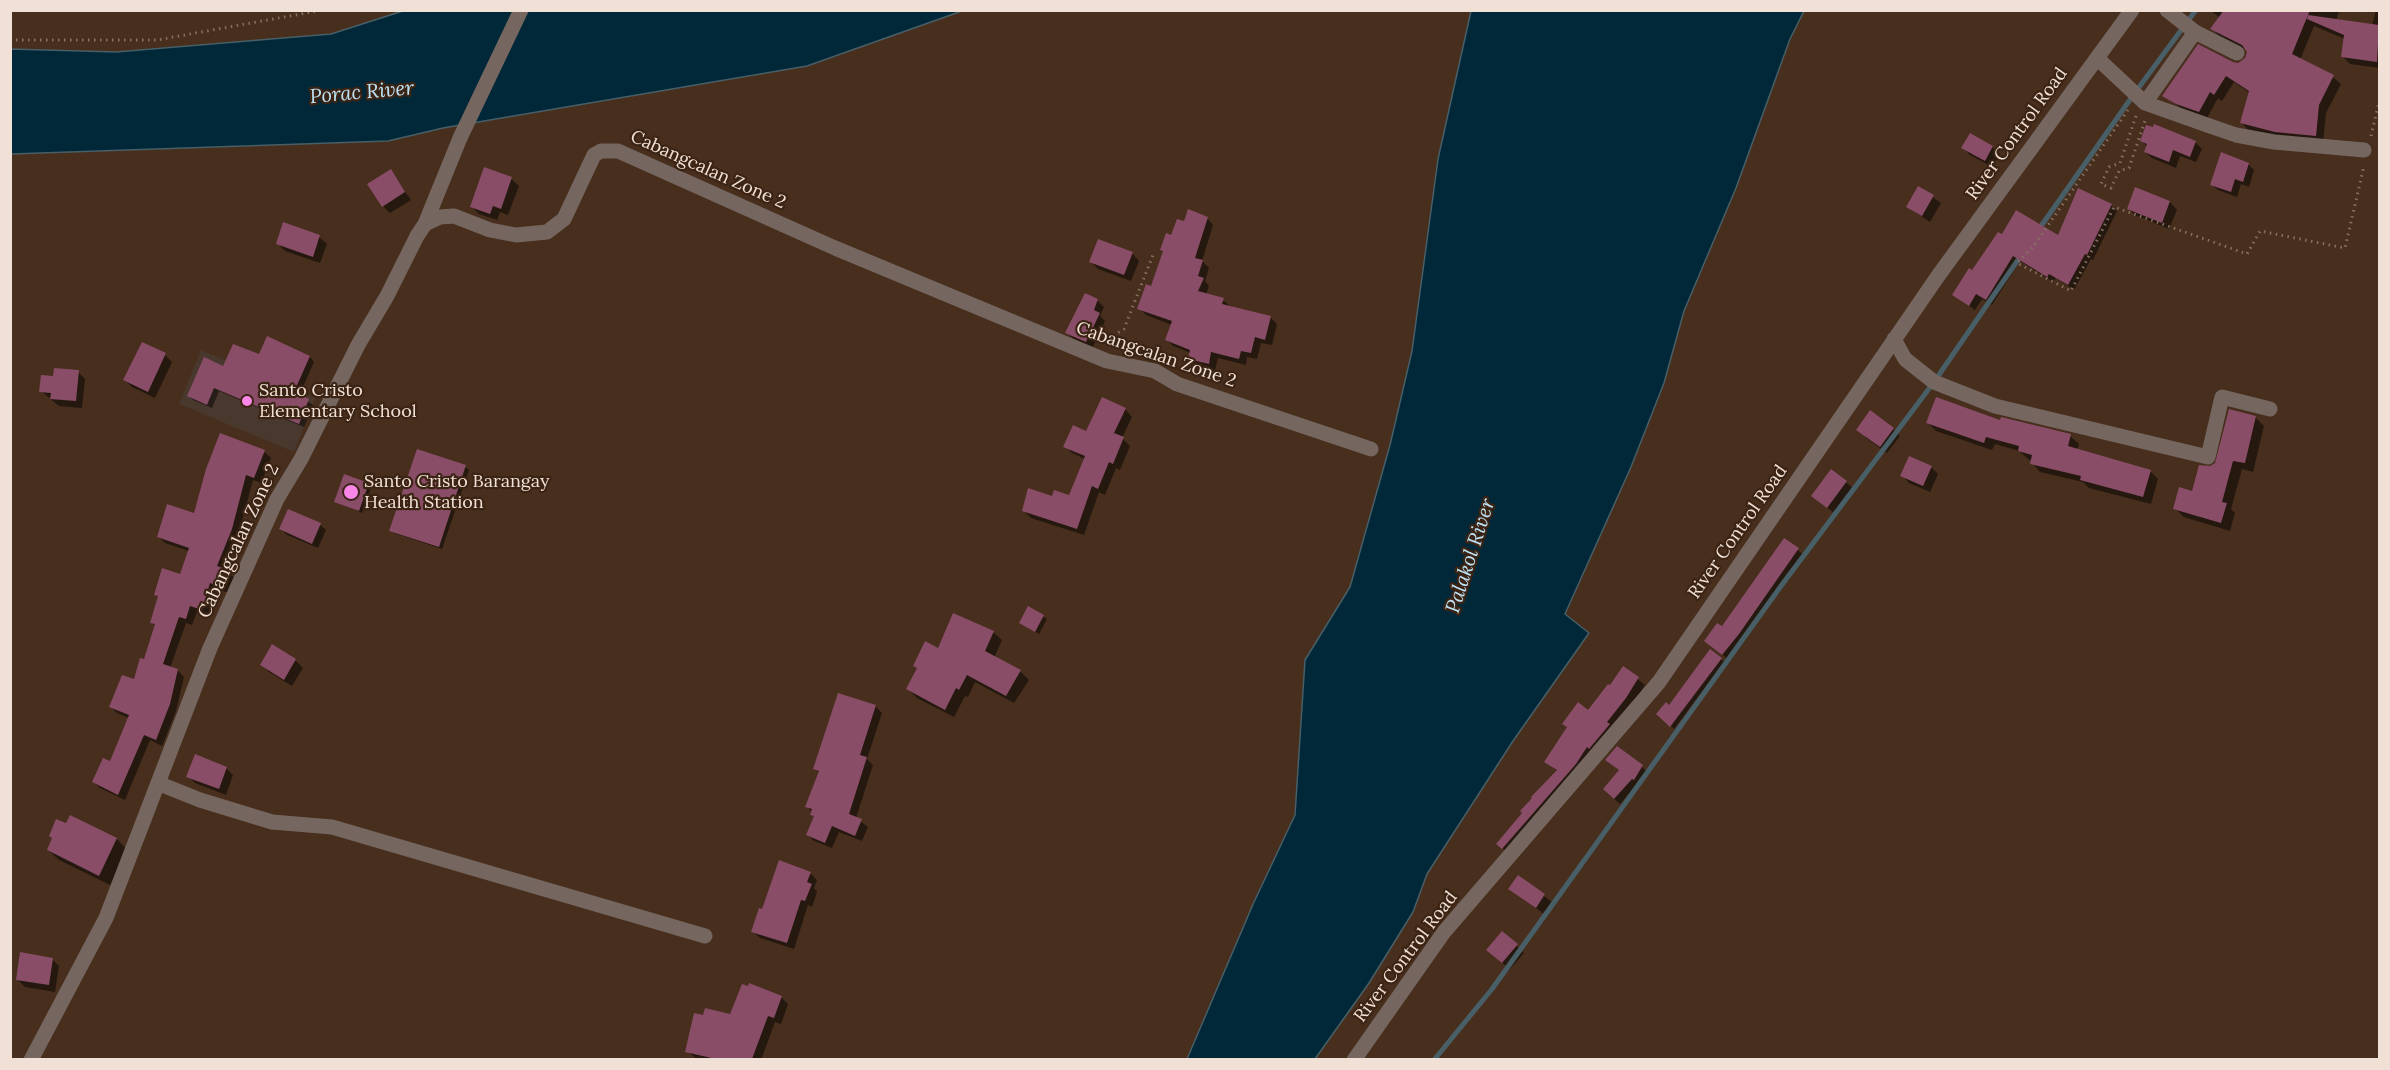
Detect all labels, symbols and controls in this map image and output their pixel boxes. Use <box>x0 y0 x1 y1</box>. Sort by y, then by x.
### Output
street label: River Control Road <box>1962 64 2072 204</box>
water label: Porac River <box>309 76 415 110</box>
street label: Cabangcalan Zone 2 <box>627 126 789 214</box>
street label: Cabangcalan Zone 2 <box>1073 317 1239 393</box>
place label: Santo Cristo Elementary School <box>259 380 417 422</box>
marker: Santo Cristo Elementary School <box>240 394 254 408</box>
street label: Cabangcalan Zone 2 <box>194 460 284 622</box>
street label: River Control Road <box>1684 461 1792 603</box>
place label: Santo Cristo Barangay Health Station <box>364 471 549 514</box>
marker: Santo Cristo Barangay Health Station <box>342 483 360 501</box>
water label: Palakol River <box>1441 496 1501 616</box>
street label: River Control Road <box>1350 887 1462 1027</box>

